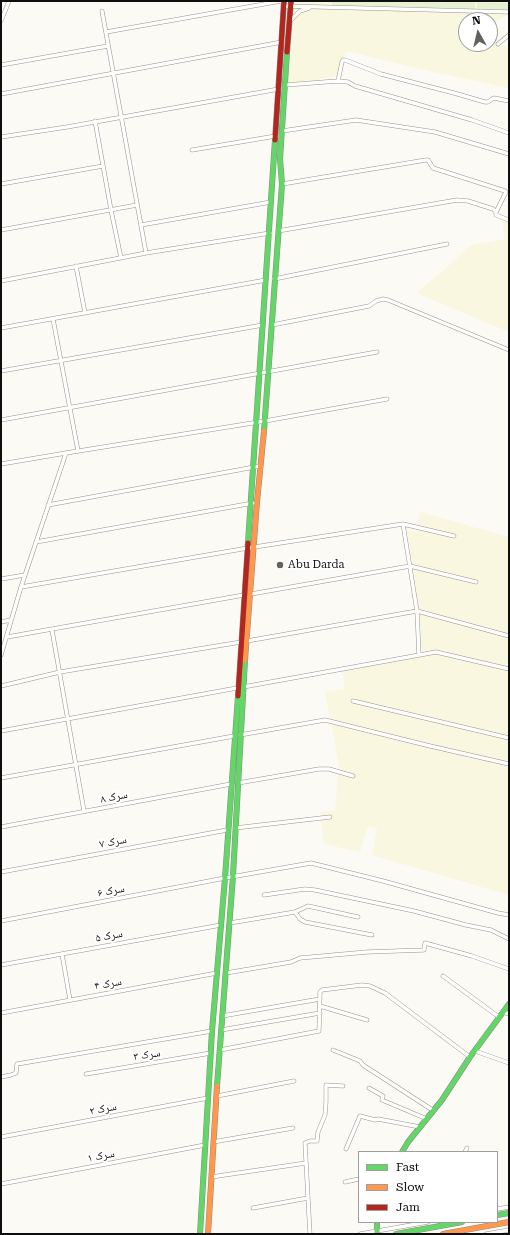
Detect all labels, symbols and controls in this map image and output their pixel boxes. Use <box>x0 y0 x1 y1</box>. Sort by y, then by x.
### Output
north arrow <box>458 12 498 52</box>
text: N <box>471 14 481 28</box>
place label: Abu Darda <box>288 558 344 572</box>
marker: Abu Darda <box>275 560 285 570</box>
street label: سرک ۸ <box>99 788 129 806</box>
street label: سرک ۷ <box>98 833 128 851</box>
street label: سرک ۶ <box>96 882 126 900</box>
street label: سرک ۵ <box>94 927 124 945</box>
street label: سرک ۴ <box>93 975 123 993</box>
street label: سرک ۳ <box>132 1046 162 1064</box>
street label: سرک ۲ <box>88 1100 118 1118</box>
street label: سرک ۱ <box>86 1147 116 1165</box>
legend <box>358 1151 498 1223</box>
text: Fast <box>396 1160 419 1174</box>
text: Slow <box>396 1180 424 1194</box>
text: Jam <box>396 1200 420 1214</box>

